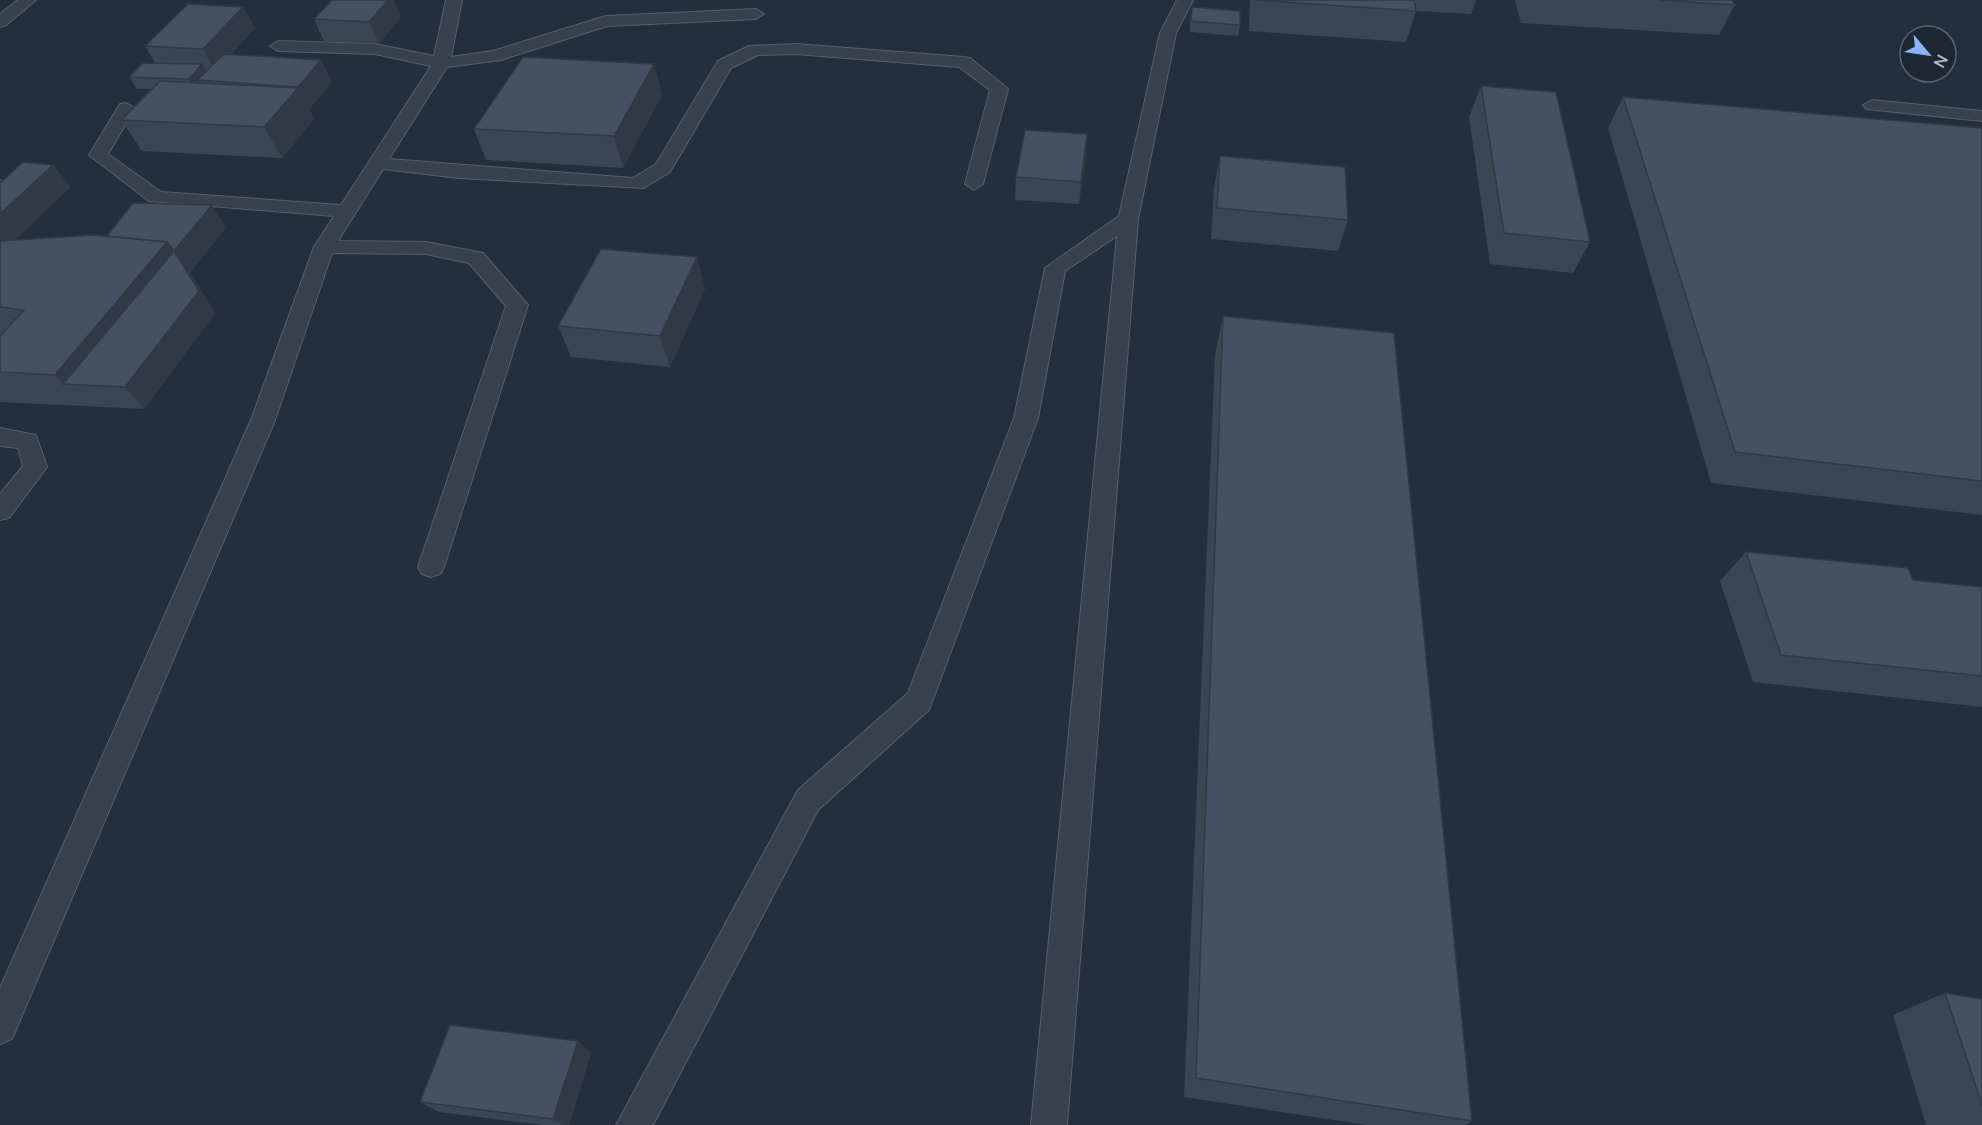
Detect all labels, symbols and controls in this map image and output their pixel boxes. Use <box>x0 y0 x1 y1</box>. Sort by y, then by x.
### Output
north arrow <box>1898 24 1958 84</box>
text: N <box>1928 50 1953 71</box>

